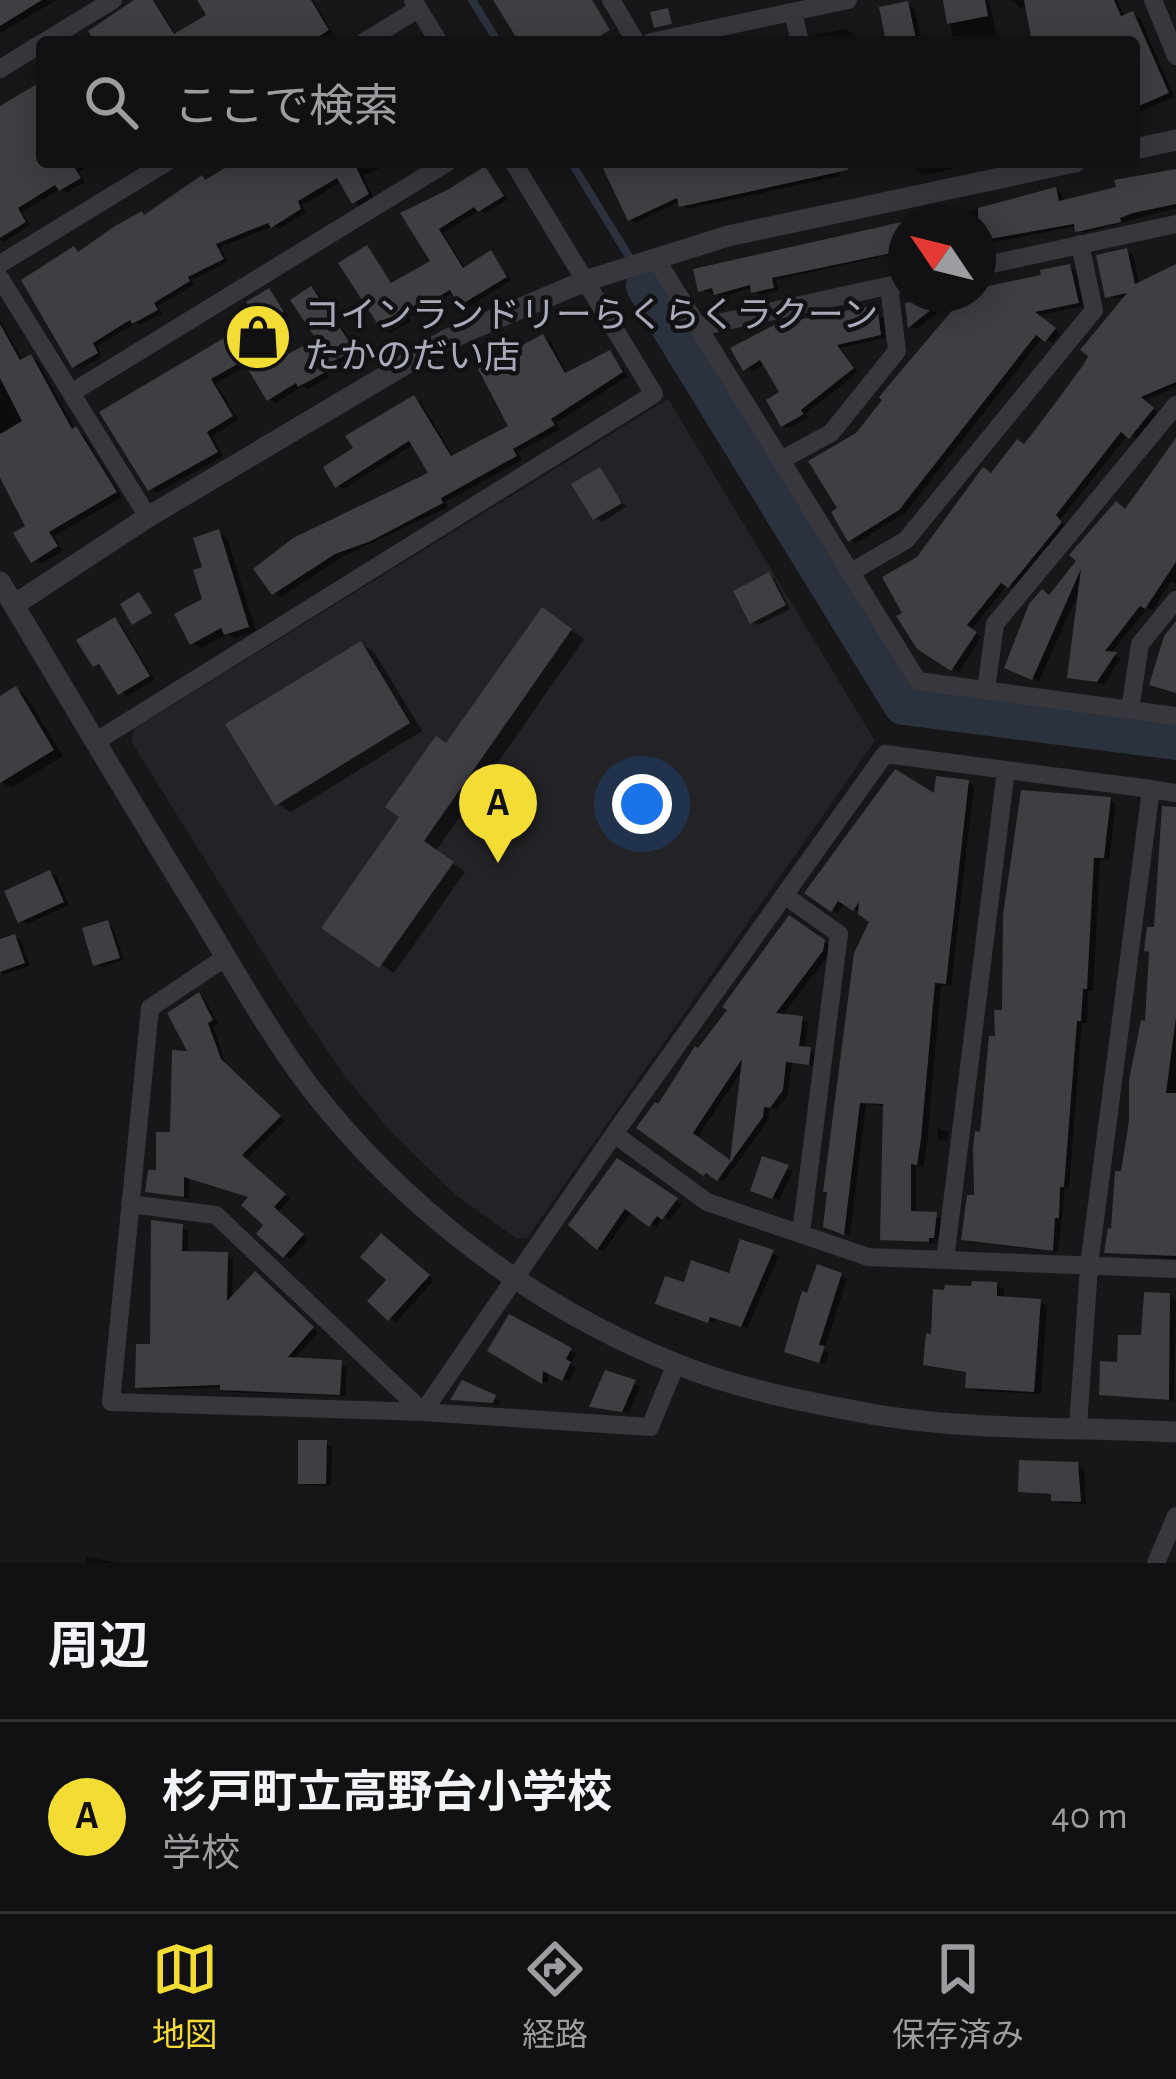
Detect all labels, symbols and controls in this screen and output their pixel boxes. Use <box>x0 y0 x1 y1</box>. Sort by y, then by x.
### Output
search box <box>36 36 1140 168</box>
icon: search <box>78 69 144 135</box>
text: ここで検索 <box>174 85 399 130</box>
north arrow <box>888 204 996 312</box>
place label: コインランドリーらくらくラクーン たかのだい店 <box>304 297 878 375</box>
shop icon: コインランドリーらくらくラクーン たかのだい店 <box>223 302 293 372</box>
pin: A <box>459 764 537 863</box>
your location <box>612 774 672 834</box>
text: 周辺 <box>48 1622 150 1673</box>
text: 杉戸町立高野台小学校 <box>162 1771 612 1816</box>
text: A <box>75 1797 99 1836</box>
text: 40 m <box>1051 1797 1128 1836</box>
text: 学校 <box>162 1835 240 1874</box>
tab: 地図 <box>152 1936 218 2057</box>
tab: 経路 <box>522 1936 588 2057</box>
tab: 保存済み <box>892 1936 1024 2057</box>

